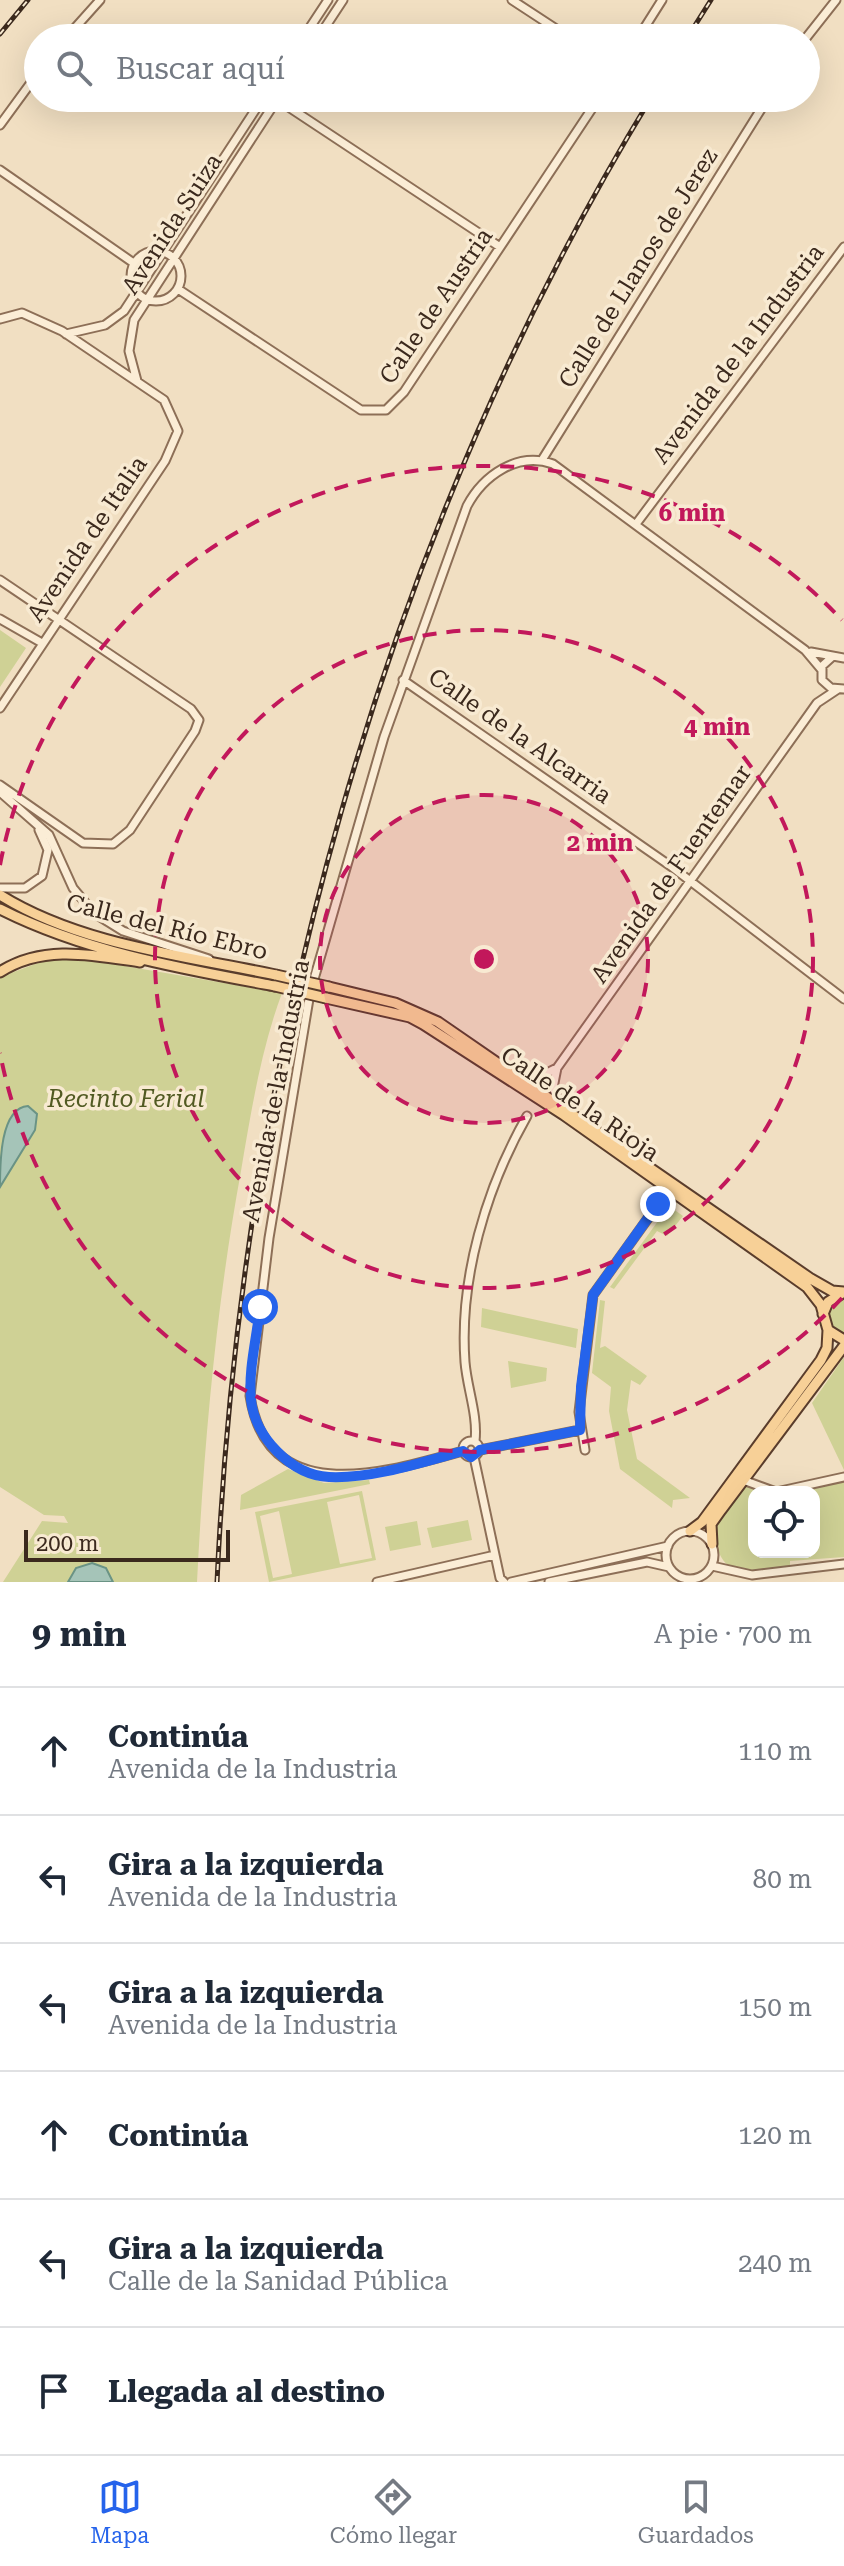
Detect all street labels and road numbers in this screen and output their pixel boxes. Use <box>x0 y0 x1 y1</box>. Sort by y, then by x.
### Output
street label: Calle de Llanos de Jerez <box>553 143 723 393</box>
street label: Avenida Suiza <box>116 148 228 300</box>
street label: Calle de Austria <box>374 223 498 389</box>
street label: Avenida de la Industria <box>646 239 830 469</box>
street label: Avenida de Italia <box>21 451 153 627</box>
street label: Calle de la Alcarria <box>423 662 617 810</box>
street label: Avenida de Fuentemar <box>585 760 757 988</box>
street label: Calle del Río Ebro <box>63 888 271 966</box>
street label: Avenida de la Industria <box>237 957 315 1225</box>
street label: Calle de la Rioja <box>496 1041 664 1167</box>

